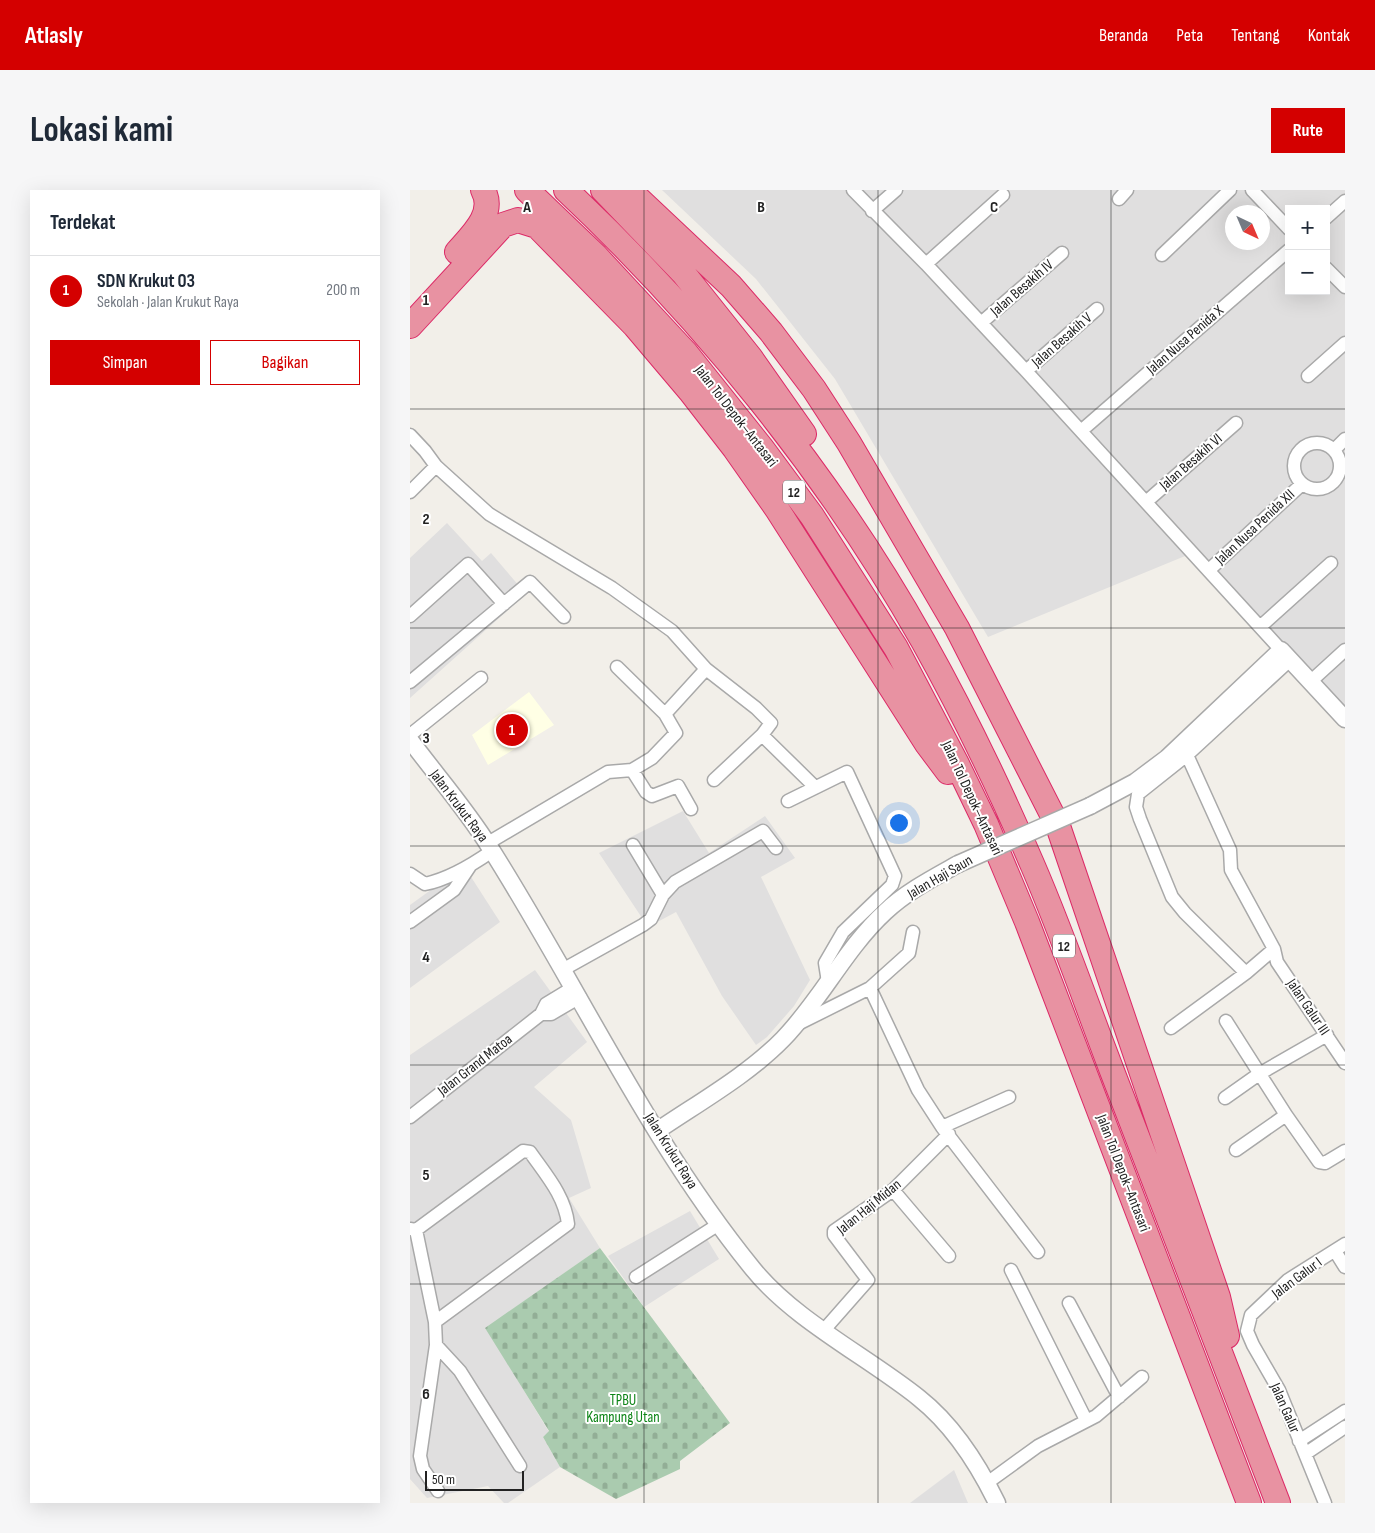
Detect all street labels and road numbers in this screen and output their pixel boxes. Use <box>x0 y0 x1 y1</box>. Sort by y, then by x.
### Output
street label: Jalan Besakih IV <box>986 255 1058 321</box>
street label: Jalan Nusa Penida X <box>1142 301 1228 379</box>
street label: Jalan Besakih V <box>1027 308 1096 372</box>
street label: Jalan Tol Depok–Antasari <box>690 360 782 471</box>
street label: Jalan Besakih VI <box>1155 430 1226 495</box>
road number: 12 <box>783 480 805 504</box>
street label: Jalan Nusa Penida XII <box>1210 485 1299 569</box>
street label: Jalan Tol Depok–Antasari <box>937 737 1007 858</box>
street label: Jalan Krukut Raya <box>425 765 493 846</box>
street label: Jalan Haji Saun <box>903 851 976 904</box>
road number: 12 <box>1053 934 1075 958</box>
street label: Jalan Galur III <box>1282 974 1334 1039</box>
street label: Jalan Grand Matoa <box>433 1030 516 1101</box>
street label: Jalan Krukut Raya <box>640 1109 702 1193</box>
street label: Jalan Tol Depok–Antasari <box>1092 1111 1154 1234</box>
street label: Jalan Haji Midan <box>832 1175 905 1239</box>
street label: Jalan Galur I <box>1267 1253 1326 1304</box>
street label: Jalan Galur <box>1265 1379 1305 1437</box>

